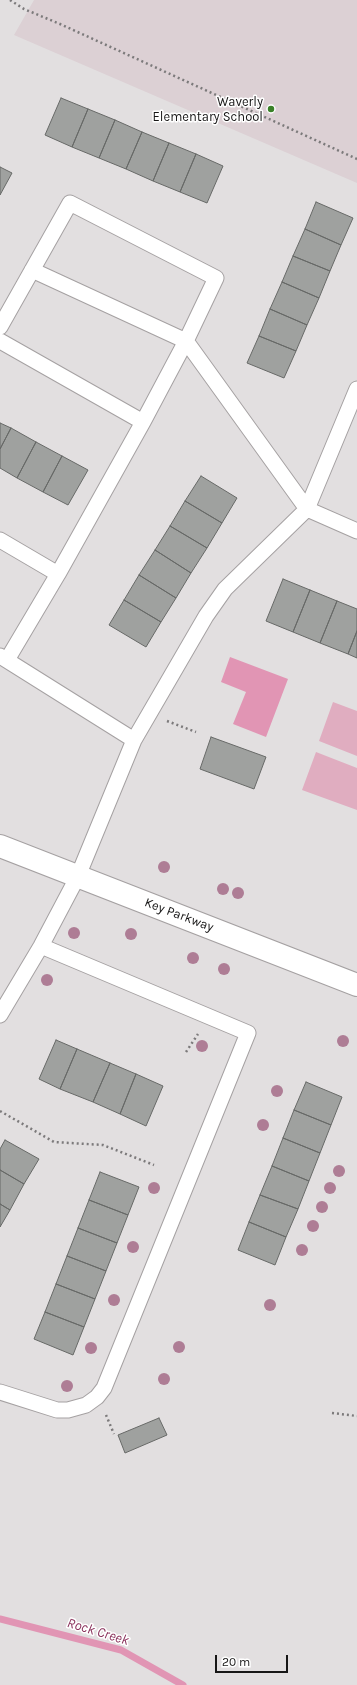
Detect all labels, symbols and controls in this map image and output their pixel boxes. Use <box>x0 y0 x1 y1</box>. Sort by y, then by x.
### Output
place label: Waverly Elementary School <box>153 94 263 125</box>
marker: Waverly Elementary School <box>266 104 276 114</box>
street label: Key Parkway <box>142 895 216 935</box>
water label: Rock Creek <box>65 1615 131 1649</box>
scale bar <box>217 1647 290 1673</box>
text: 20 m <box>222 1655 250 1669</box>

